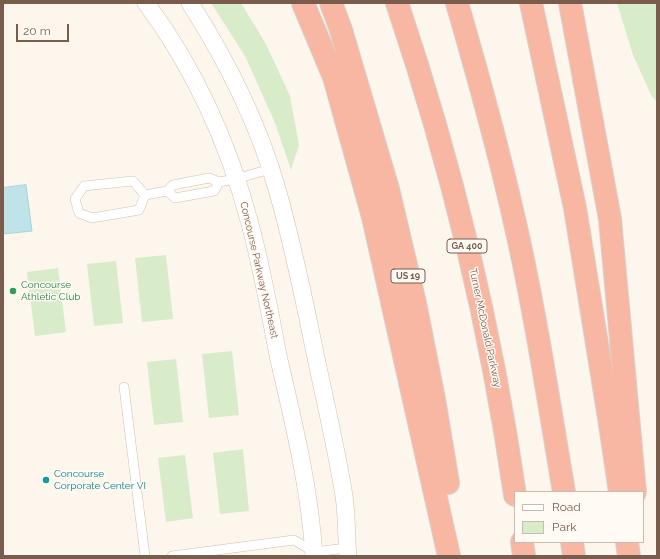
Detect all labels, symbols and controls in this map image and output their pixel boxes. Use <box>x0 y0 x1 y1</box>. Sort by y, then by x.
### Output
scale bar <box>18 16 71 42</box>
text: 20 m <box>23 24 51 38</box>
street label: Concourse Parkway Northeast <box>237 200 281 340</box>
road number: GA 400 <box>447 239 487 253</box>
street label: Turner McDonald Parkway <box>466 267 504 389</box>
road number: US 19 <box>391 269 425 283</box>
place label: Concourse Athletic Club <box>21 279 81 302</box>
marker: Concourse Athletic Club <box>8 286 18 296</box>
place label: Concourse Corporate Center VI <box>54 468 146 492</box>
marker: Concourse Corporate Center VI <box>41 475 51 485</box>
legend <box>514 491 644 543</box>
text: Road <box>552 500 581 514</box>
text: Park <box>552 520 577 534</box>

